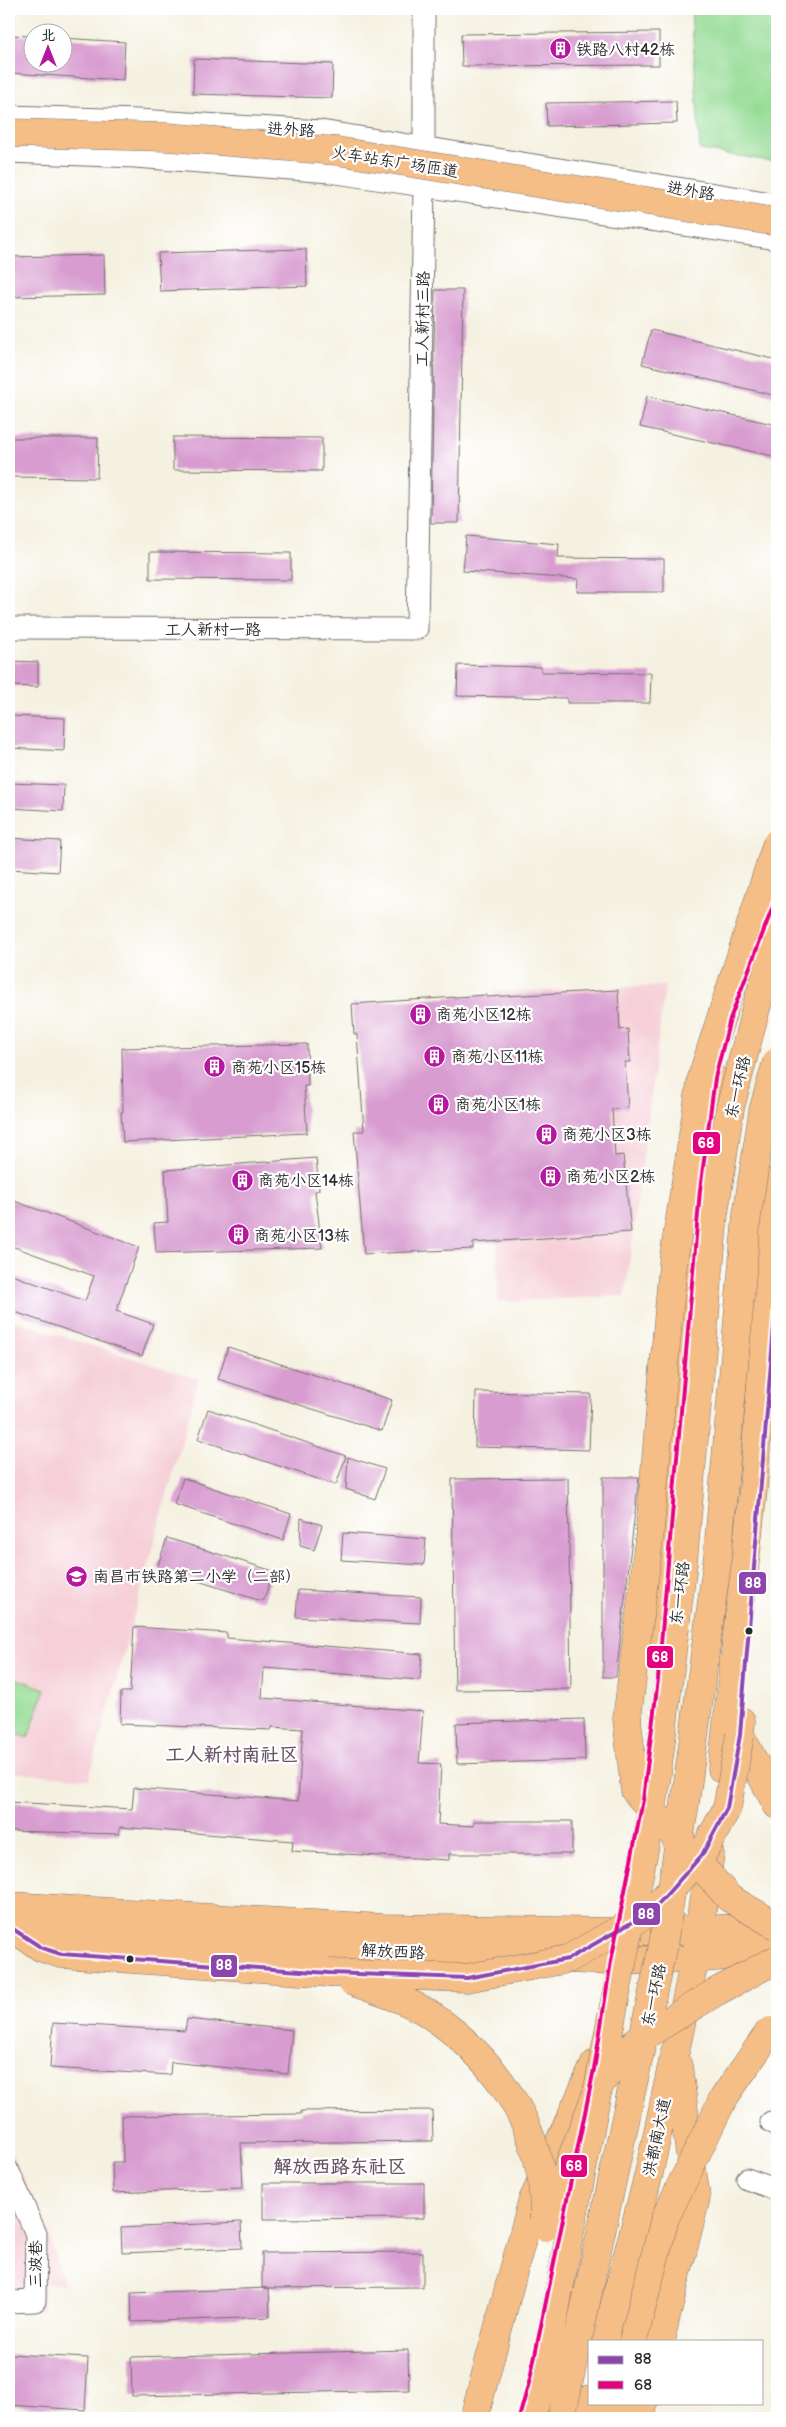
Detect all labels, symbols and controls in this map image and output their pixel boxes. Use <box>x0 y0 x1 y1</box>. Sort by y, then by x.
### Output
north arrow <box>22 22 72 72</box>
text: 北 <box>41 27 55 44</box>
building icon: 铁路八村42栋 <box>548 37 572 61</box>
place label: 铁路八村42栋 <box>576 41 675 60</box>
street label: 进外路 <box>266 120 315 141</box>
street label: 火车站东广场匝道 <box>330 143 459 182</box>
street label: 进外路 <box>666 178 716 205</box>
street label: 工人新村三路 <box>413 271 434 367</box>
street label: 工人新村一路 <box>165 621 261 640</box>
building icon: 商苑小区12栋 <box>408 1002 432 1026</box>
place label: 商苑小区12栋 <box>436 1006 532 1025</box>
building icon: 商苑小区11栋 <box>423 1044 447 1068</box>
place label: 商苑小区11栋 <box>451 1048 543 1067</box>
street label: 东一环路 <box>722 1054 755 1121</box>
building icon: 商苑小区15栋 <box>203 1055 227 1079</box>
place label: 商苑小区15栋 <box>231 1059 326 1078</box>
building icon: 商苑小区1栋 <box>427 1092 451 1116</box>
place label: 商苑小区1栋 <box>455 1096 541 1115</box>
building icon: 商苑小区3栋 <box>534 1122 558 1146</box>
place label: 商苑小区3栋 <box>562 1126 652 1145</box>
line badge: 68 <box>692 1131 721 1155</box>
text: 68 <box>698 1135 714 1152</box>
building icon: 商苑小区2栋 <box>538 1164 562 1188</box>
building icon: 商苑小区14栋 <box>230 1168 254 1192</box>
place label: 商苑小区2栋 <box>566 1168 655 1187</box>
place label: 商苑小区14栋 <box>258 1172 354 1191</box>
building icon: 商苑小区13栋 <box>226 1223 250 1247</box>
place label: 商苑小区13栋 <box>254 1227 350 1246</box>
street label: 东一环路 <box>667 1560 694 1626</box>
school or university icon: 南昌市铁路第二小学（二部） <box>65 1564 89 1588</box>
place label: 南昌市铁路第二小学（二部） <box>93 1568 301 1587</box>
line badge: 88 <box>738 1571 767 1595</box>
text: 88 <box>745 1575 761 1592</box>
unlabelled marker <box>744 1626 754 1636</box>
line badge: 68 <box>646 1645 674 1669</box>
text: 68 <box>652 1649 668 1666</box>
district label: 工人新村南社区 <box>165 1744 299 1767</box>
line badge: 88 <box>632 1902 661 1926</box>
text: 88 <box>638 1906 654 1923</box>
street label: 解放西路 <box>360 1941 425 1964</box>
unlabelled marker <box>125 1954 135 1964</box>
line badge: 88 <box>210 1954 238 1978</box>
text: 88 <box>216 1957 232 1974</box>
street label: 东一环路 <box>639 1962 670 2029</box>
street label: 洪都南大道 <box>640 2096 675 2178</box>
line badge: 68 <box>560 2154 588 2178</box>
district label: 解放西路东社区 <box>273 2156 407 2179</box>
text: 68 <box>566 2158 582 2175</box>
street label: 三波巷 <box>27 2240 46 2288</box>
legend <box>588 2340 764 2404</box>
text: 88 <box>634 2350 652 2369</box>
text: 68 <box>634 2376 652 2395</box>

